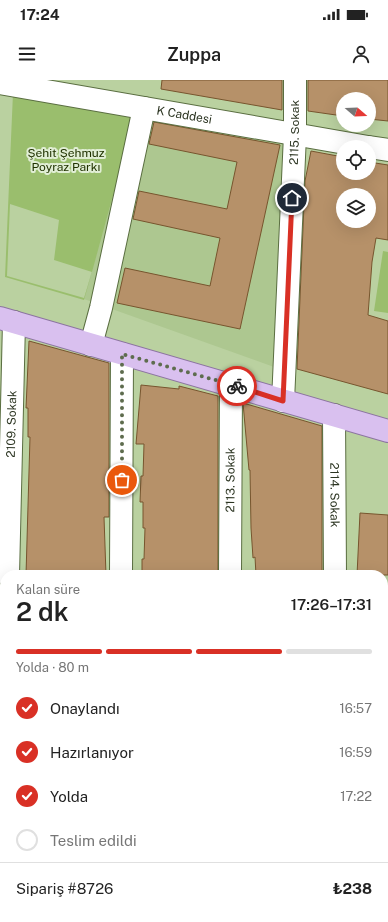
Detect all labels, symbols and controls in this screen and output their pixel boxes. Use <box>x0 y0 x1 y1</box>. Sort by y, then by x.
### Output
text: 17:24 <box>20 6 60 23</box>
icon: menu <box>16 43 38 65</box>
icon: person <box>350 43 372 65</box>
text: Zuppa <box>167 44 221 65</box>
north arrow <box>336 92 376 132</box>
map controls <box>336 92 376 228</box>
street label: 2115. Sokak <box>287 100 302 165</box>
street label: K Caddesi <box>155 103 213 127</box>
button: locate <box>336 140 376 180</box>
park label: Şehit Şehmuz Poyraz Parkı <box>27 146 105 174</box>
pin <box>275 181 309 215</box>
icon: home <box>281 187 303 209</box>
button: layers <box>336 188 376 228</box>
courier <box>217 366 257 406</box>
icon: bike <box>226 375 248 397</box>
street label: 2109. Sokak <box>4 390 19 458</box>
street label: 2113. Sokak <box>223 447 238 512</box>
pin <box>105 463 139 497</box>
street label: 2114. Sokak <box>327 463 342 528</box>
icon: bag <box>111 469 133 491</box>
text: Kalan süre <box>16 582 80 597</box>
text: 2 dk <box>16 596 69 627</box>
text: 17:26–17:31 <box>291 596 372 613</box>
text: Yolda · 80 m <box>16 660 89 675</box>
icon: check <box>16 697 38 719</box>
text: Onaylandı <box>50 700 120 717</box>
text: 16:57 <box>340 701 372 716</box>
icon: check <box>16 741 38 763</box>
text: Hazırlanıyor <box>50 744 134 761</box>
text: 16:59 <box>339 745 372 760</box>
icon: check <box>16 785 38 807</box>
text: Yolda <box>50 788 88 805</box>
text: 17:22 <box>340 789 372 804</box>
text: Teslim edildi <box>50 832 137 849</box>
text: Sipariş #8726 <box>16 880 113 897</box>
text: ₺238 <box>333 880 372 897</box>

